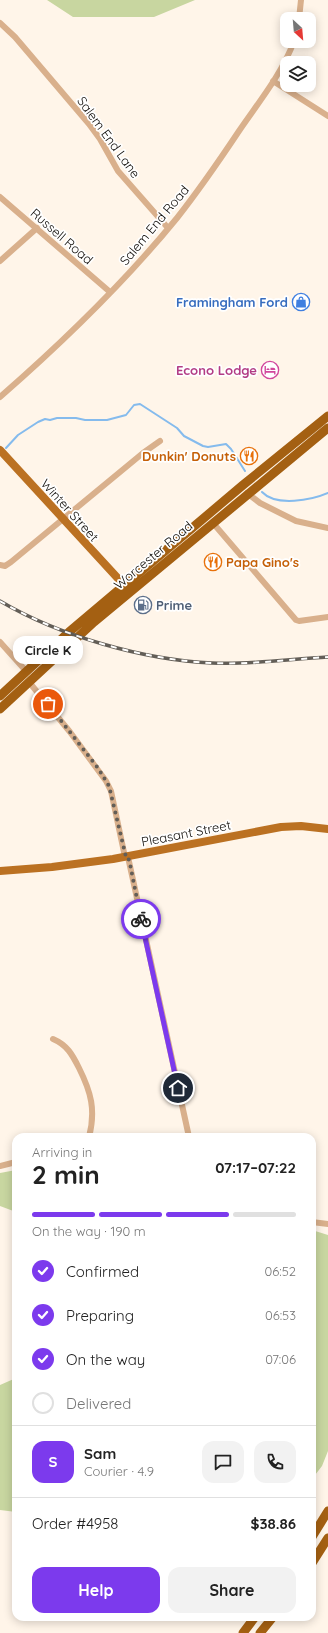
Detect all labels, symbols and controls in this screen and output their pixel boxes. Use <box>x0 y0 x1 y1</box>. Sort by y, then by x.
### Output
north arrow <box>280 12 316 48</box>
map controls <box>280 12 316 92</box>
button: layers <box>280 56 316 92</box>
street label: Salem End Lane <box>74 93 144 181</box>
street label: Salem End Road <box>116 182 192 268</box>
street label: Russell Road <box>28 205 96 267</box>
shop icon: Framingham Ford <box>291 292 311 312</box>
place label: Framingham Ford <box>176 294 288 310</box>
hotel icon: Econo Lodge <box>260 360 280 380</box>
place label: Econo Lodge <box>176 362 257 378</box>
restaurant icon: Dunkin' Donuts <box>239 446 259 466</box>
place label: Dunkin' Donuts <box>142 448 236 464</box>
street label: Winter Street <box>38 475 102 545</box>
street label: Worcester Road <box>110 518 196 592</box>
restaurant icon: Papa Gino's <box>203 552 223 572</box>
place label: Papa Gino's <box>226 554 299 570</box>
fuel station icon: Prime <box>133 595 153 615</box>
place label: Prime <box>156 597 193 613</box>
callout: Circle K <box>13 636 83 664</box>
text: Circle K <box>25 642 71 658</box>
pin <box>31 687 65 721</box>
icon: bag <box>37 693 59 715</box>
street label: Pleasant Street <box>140 816 232 850</box>
courier <box>121 899 161 939</box>
icon: bike <box>130 908 152 930</box>
pin <box>161 1071 195 1105</box>
icon: home <box>167 1077 189 1099</box>
text: Arriving in <box>32 1144 92 1160</box>
text: 2 min <box>32 1158 100 1191</box>
text: 07:17–07:22 <box>215 1158 296 1177</box>
text: On the way · 190 m <box>32 1223 146 1239</box>
icon: check <box>32 1260 54 1282</box>
text: Confirmed <box>66 1262 139 1281</box>
text: 06:52 <box>265 1263 296 1279</box>
icon: check <box>32 1304 54 1326</box>
text: Preparing <box>66 1306 134 1325</box>
text: 06:53 <box>265 1307 296 1323</box>
icon: check <box>32 1348 54 1370</box>
text: On the way <box>66 1350 145 1369</box>
text: 07:06 <box>265 1351 296 1367</box>
text: Delivered <box>66 1394 131 1413</box>
button: chat <box>202 1441 244 1483</box>
button: phone <box>254 1441 296 1483</box>
text: Sam <box>84 1444 116 1463</box>
text: S <box>49 1452 57 1471</box>
text: Courier · 4.9 <box>84 1463 154 1479</box>
text: Order #4958 <box>32 1514 118 1533</box>
text: $38.86 <box>251 1514 296 1533</box>
button: Help <box>32 1567 160 1613</box>
button: Share <box>168 1567 296 1613</box>

